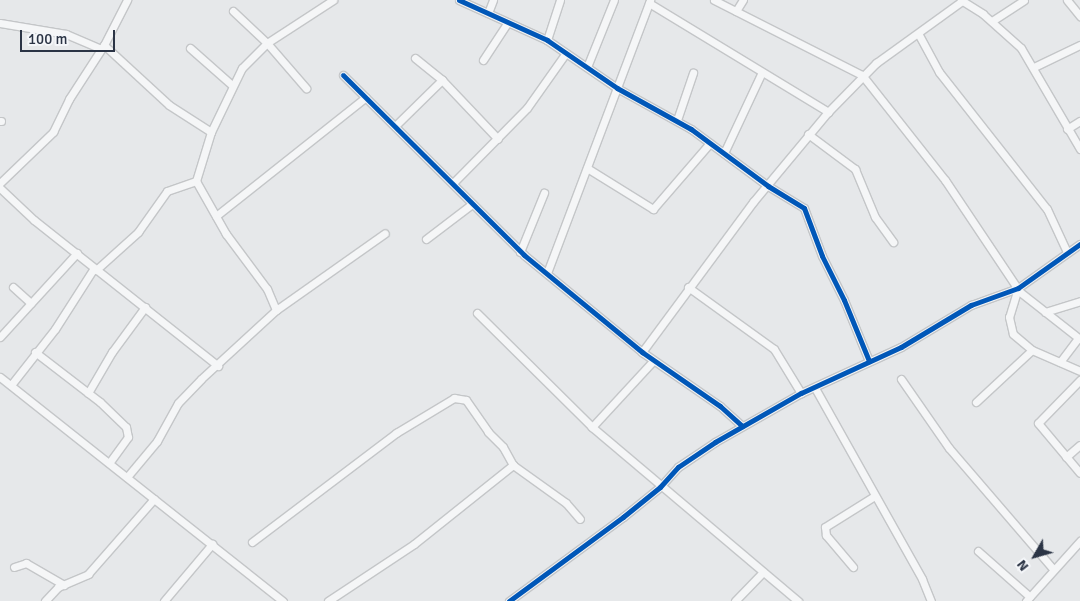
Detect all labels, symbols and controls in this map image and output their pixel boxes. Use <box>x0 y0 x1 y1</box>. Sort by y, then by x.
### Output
scale bar <box>22 20 118 52</box>
text: 100 m <box>28 30 68 48</box>
north arrow <box>1010 531 1060 581</box>
text: N <box>1013 556 1032 575</box>

